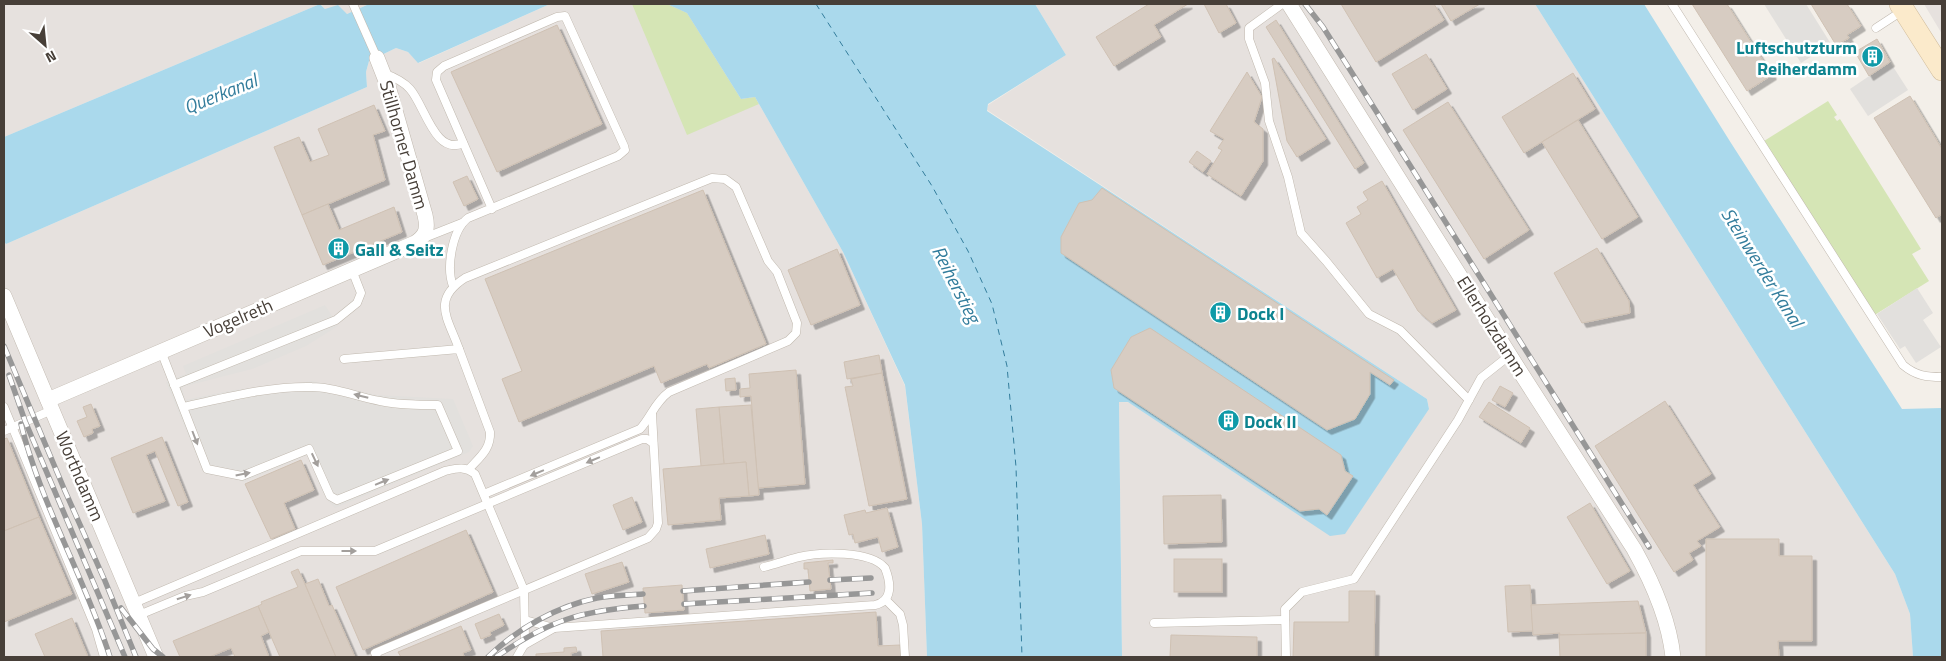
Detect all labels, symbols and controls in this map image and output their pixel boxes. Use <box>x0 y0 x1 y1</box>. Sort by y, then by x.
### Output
north arrow <box>20 20 70 70</box>
place label: Luftschutzturm Reiherdamm <box>1736 34 1857 82</box>
text: N <box>42 45 60 69</box>
building icon: Luftschutzturm Reiherdamm <box>1861 45 1885 69</box>
water label: Querkanal <box>179 64 263 121</box>
street label: Stillhorner Damm <box>373 77 435 213</box>
water label: Steinwerder Kanal <box>1715 202 1812 334</box>
place label: Gall & Seitz <box>355 236 444 263</box>
building icon: Gall & Seitz <box>327 237 351 261</box>
water label: Reiherstieg <box>925 240 990 330</box>
street label: Ellerholzdamm <box>1450 271 1534 381</box>
street label: Vogelreth <box>199 291 277 345</box>
place label: Dock I <box>1237 300 1284 327</box>
building icon: Dock I <box>1209 301 1233 325</box>
one-way arrow <box>354 392 369 400</box>
place label: Dock II <box>1244 408 1297 435</box>
building icon: Dock II <box>1216 409 1240 433</box>
street label: Worthdamm <box>49 427 111 525</box>
one-way arrow <box>191 431 199 446</box>
one-way arrow <box>311 453 319 467</box>
one-way arrow <box>586 457 600 465</box>
one-way arrow <box>235 469 251 477</box>
one-way arrow <box>530 469 544 477</box>
one-way arrow <box>375 478 390 486</box>
one-way arrow <box>342 547 358 555</box>
one-way arrow <box>177 592 192 600</box>

